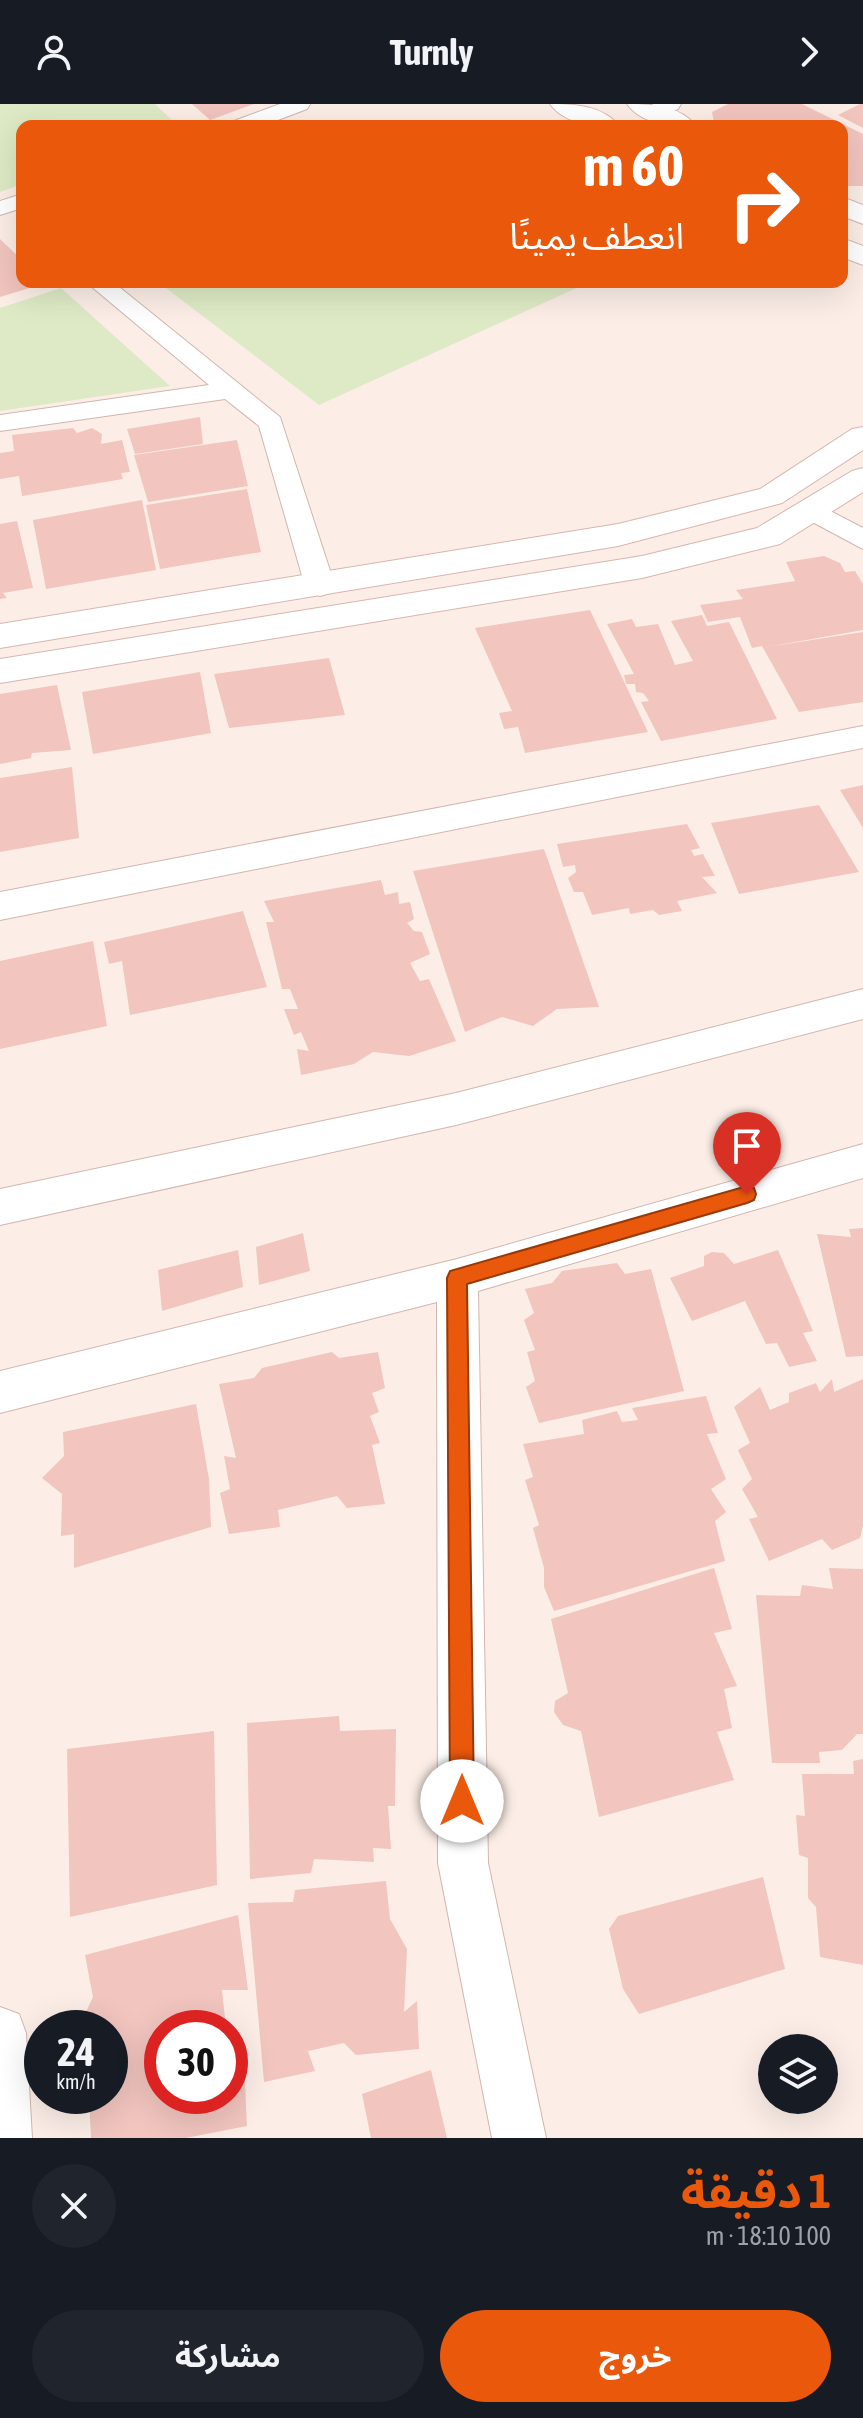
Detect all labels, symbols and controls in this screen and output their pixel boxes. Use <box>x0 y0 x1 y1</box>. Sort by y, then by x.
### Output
icon: person <box>32 30 76 74</box>
icon: forward <box>787 30 831 74</box>
text: Turnly <box>390 31 473 73</box>
text: 60 m <box>583 134 684 198</box>
icon: right <box>712 152 816 256</box>
text: انعطف يمينًا <box>509 215 684 257</box>
pin <box>713 1112 781 1194</box>
icon: arrive <box>725 1124 769 1168</box>
position arrow <box>420 1759 504 1843</box>
speed limit sign: 30 <box>144 2010 248 2114</box>
text: 24 <box>57 2029 95 2074</box>
map controls <box>758 2034 838 2114</box>
button: layers <box>758 2034 838 2114</box>
text: km/h <box>56 2070 96 2093</box>
text: 1 دقيقة <box>681 2163 831 2218</box>
button: close <box>32 2164 116 2248</box>
text: 100 m · 18:10 <box>706 2221 831 2251</box>
button: مشاركة <box>32 2310 424 2402</box>
button: خروج <box>440 2310 831 2402</box>

